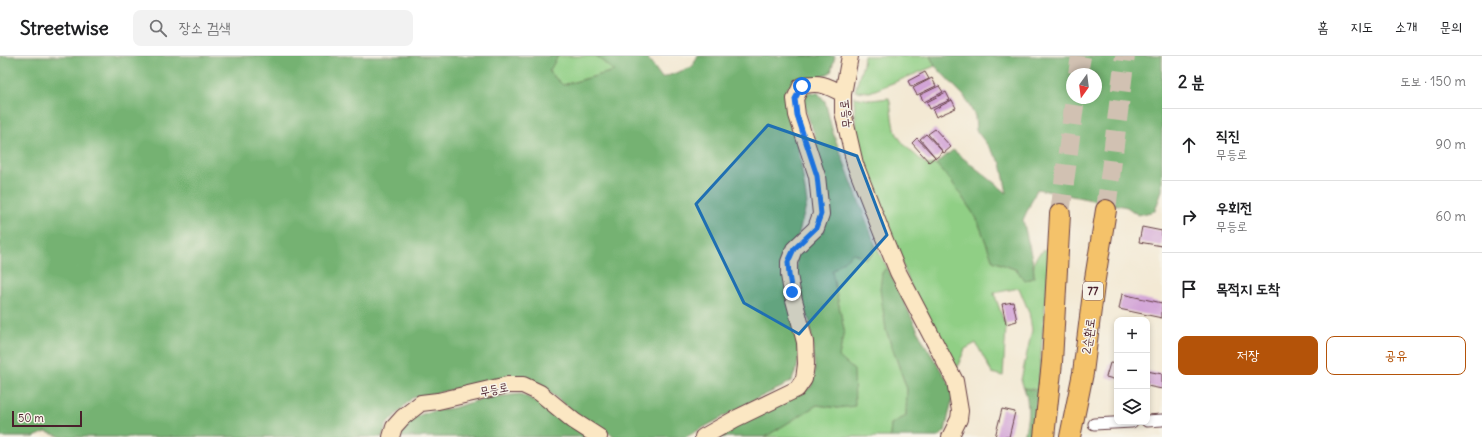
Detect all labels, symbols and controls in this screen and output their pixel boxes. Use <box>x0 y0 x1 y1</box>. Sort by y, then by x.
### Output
search box <box>133 10 413 46</box>
text: Streetwise <box>20 16 109 40</box>
icon: search <box>147 17 169 39</box>
text: 장소 검색 <box>179 18 231 37</box>
text: 홈 <box>1317 18 1328 36</box>
text: 지도 <box>1350 18 1373 36</box>
text: 소개 <box>1395 18 1417 36</box>
text: 문의 <box>1439 18 1462 36</box>
north arrow <box>1066 68 1102 104</box>
text: 2 분 <box>1178 71 1205 93</box>
text: 도보 · 150 m <box>1400 73 1466 90</box>
route start <box>793 77 811 95</box>
street label: 무등로 <box>836 99 854 129</box>
text: 직진 <box>1216 126 1240 145</box>
icon: ahead <box>1178 134 1200 156</box>
text: 90 m <box>1435 136 1466 153</box>
text: 무등로 <box>1216 146 1247 163</box>
text: 우회전 <box>1216 198 1252 217</box>
icon: right <box>1178 206 1200 228</box>
text: 60 m <box>1435 208 1466 225</box>
text: 무등로 <box>1216 218 1247 235</box>
icon: arrive <box>1178 278 1200 300</box>
text: 목적지 도착 <box>1216 279 1280 298</box>
road number: 77 <box>1083 282 1103 300</box>
route end <box>783 283 801 301</box>
street label: 2순환로 <box>1078 317 1098 355</box>
map controls <box>1114 317 1150 425</box>
button: + <box>1114 317 1150 353</box>
button: 저장 <box>1178 336 1318 375</box>
button: 공유 <box>1326 336 1466 375</box>
button: − <box>1114 353 1150 389</box>
street label: 무등로 <box>478 379 510 399</box>
button: layers <box>1114 389 1150 425</box>
scale bar <box>12 409 82 428</box>
text: 50 m <box>18 411 44 425</box>

